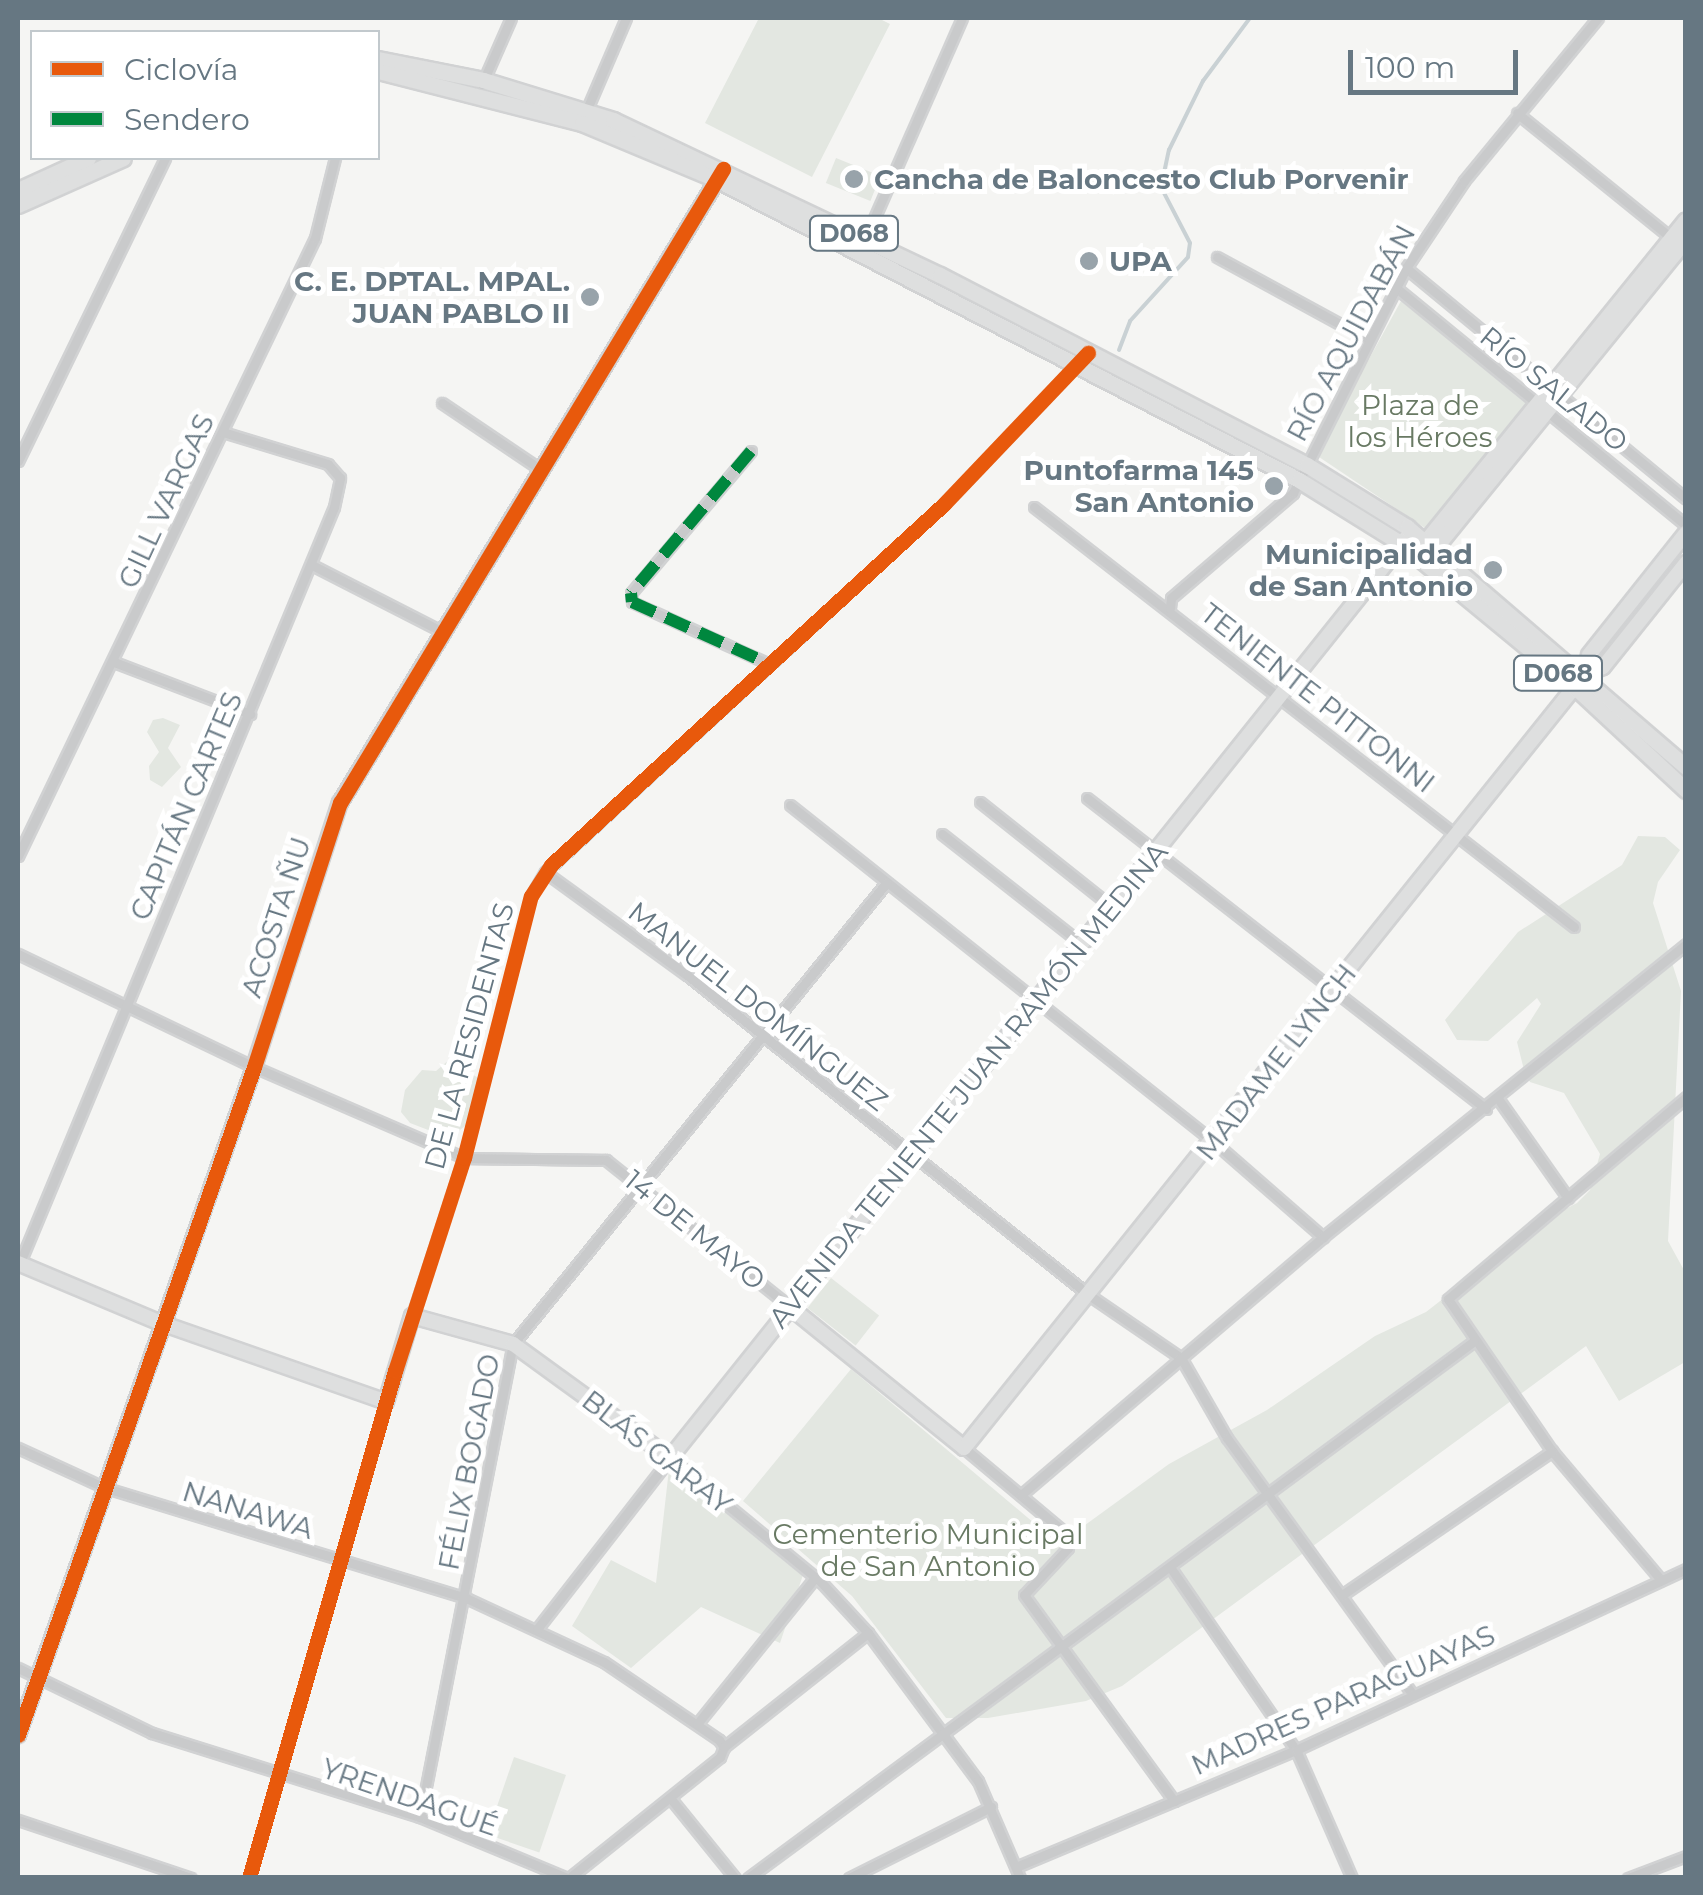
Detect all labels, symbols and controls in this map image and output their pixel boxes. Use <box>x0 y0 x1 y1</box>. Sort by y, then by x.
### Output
legend <box>30 30 380 160</box>
scale bar <box>1353 30 1523 92</box>
text: 100 m <box>1365 49 1455 86</box>
text: Ciclovía <box>124 51 238 88</box>
text: Sendero <box>124 101 250 138</box>
place label: Cancha de Baloncesto Club Porvenir <box>874 162 1409 196</box>
marker: Cancha de Baloncesto Club Porvenir <box>843 168 865 190</box>
road number: D068 <box>806 213 902 253</box>
street label: RÍO AQUIDABÁN <box>1280 219 1422 447</box>
place label: UPA <box>1109 244 1172 278</box>
marker: UPA <box>1078 250 1100 272</box>
place label: C. E. DPTAL. MPAL. JUAN PABLO II <box>294 264 570 330</box>
marker: C. E. DPTAL. MPAL. JUAN PABLO II <box>579 286 601 308</box>
street label: RÍO SALADO <box>1473 319 1635 459</box>
park label: Plaza de los Héroes <box>1348 388 1492 454</box>
street label: GILL VARGAS <box>111 409 221 593</box>
place label: Puntofarma 145 San Antonio <box>1024 453 1254 519</box>
marker: Puntofarma 145 San Antonio <box>1263 475 1285 497</box>
place label: Municipalidad de San Antonio <box>1249 537 1473 603</box>
marker: Municipalidad de San Antonio <box>1482 559 1504 581</box>
street label: TENIENTE PITTONNI <box>1194 596 1442 800</box>
road number: D068 <box>1510 653 1606 693</box>
street label: CAPITÁN CARTES <box>123 687 249 925</box>
street label: ACOSTA ÑU <box>234 833 318 1001</box>
street label: AVENIDA TENIENTE JUAN RAMÓN MEDINA <box>762 836 1174 1334</box>
street label: MANUEL DOMÍNGUEZ <box>622 894 894 1118</box>
street label: DE LA RESIDENTAS <box>417 899 521 1173</box>
street label: MADAME LYNCH <box>1189 957 1363 1167</box>
street label: 14 DE MAYO <box>618 1163 772 1297</box>
street label: FÉLIX BOGADO <box>432 1351 506 1573</box>
street label: BLÁS GARAY <box>575 1383 739 1521</box>
street label: NANAWA <box>179 1474 317 1546</box>
park label: Cementerio Municipal de San Antonio <box>773 1517 1083 1583</box>
street label: MADRES PARAGUAYAS <box>1186 1618 1500 1782</box>
street label: YRENDAGUÉ <box>317 1751 503 1843</box>

